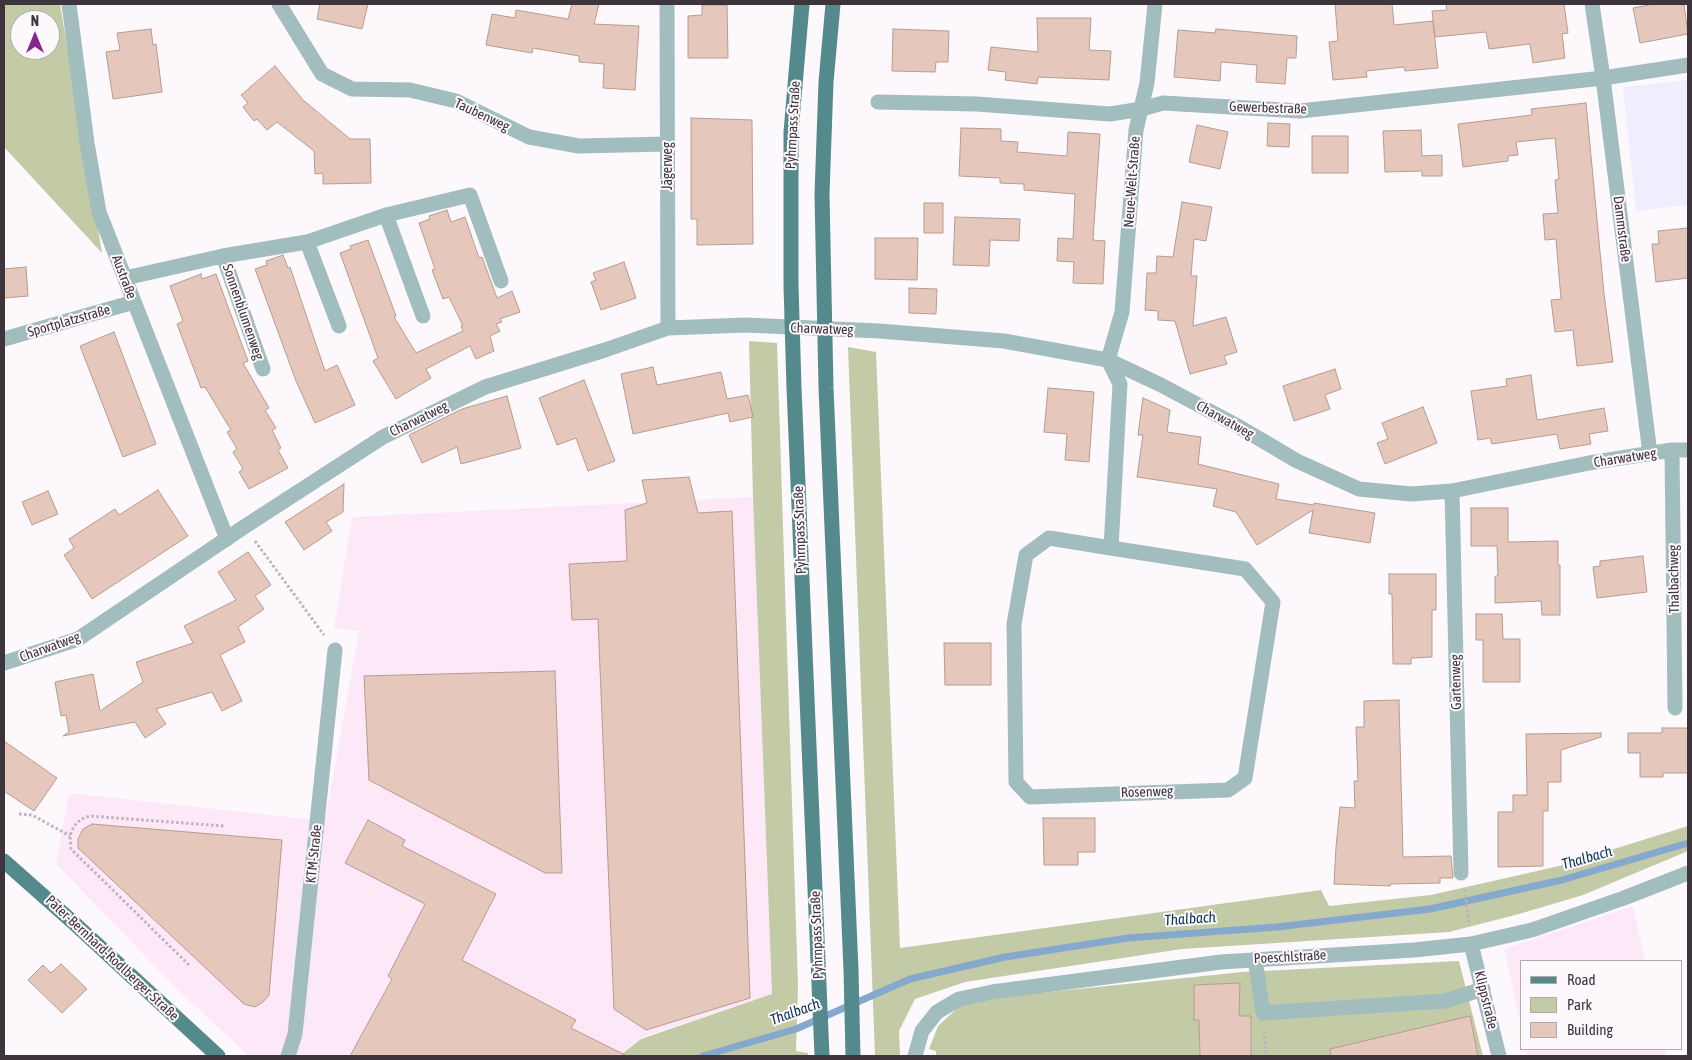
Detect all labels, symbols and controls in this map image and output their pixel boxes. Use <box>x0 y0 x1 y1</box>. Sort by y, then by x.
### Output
north arrow <box>10 10 60 60</box>
text: N <box>31 13 39 29</box>
street label: Pyhrnpass Straße <box>782 80 804 170</box>
street label: Taubenweg <box>452 95 512 135</box>
street label: Gewerbestraße <box>1229 98 1307 118</box>
street label: Neue-Welt-Straße <box>1120 136 1144 228</box>
street label: Jägerweg <box>660 142 676 190</box>
street label: Dammstraße <box>1610 195 1634 263</box>
street label: Austraße <box>108 253 140 301</box>
street label: Sonnenblumenweg <box>219 262 267 362</box>
street label: Sportplatzstraße <box>26 301 112 341</box>
street label: Charwatweg <box>790 320 854 338</box>
street label: Charwatweg <box>1193 397 1257 443</box>
street label: Charwatweg <box>387 398 451 440</box>
street label: Charwatweg <box>1593 445 1657 471</box>
street label: Pyhrnpass Straße <box>790 485 810 575</box>
street label: Thalbachweg <box>1665 545 1683 613</box>
street label: Charwatweg <box>17 628 83 666</box>
street label: Gartenweg <box>1447 654 1465 710</box>
street label: Rosenweg <box>1121 783 1173 801</box>
street label: KTM-Straße <box>303 824 325 884</box>
water label: Thalbach <box>1560 842 1614 874</box>
street label: Pyhrnpass Straße <box>807 890 827 980</box>
street label: Pater-Bernhard-Rodlberger-Straße <box>42 892 182 1024</box>
water label: Thalbach <box>1164 908 1216 930</box>
street label: Poeschlstraße <box>1253 947 1327 967</box>
legend <box>1520 960 1682 1050</box>
street label: Klippstraße <box>1471 969 1501 1031</box>
text: Road <box>1567 971 1596 988</box>
water label: Thalbach <box>768 995 822 1029</box>
text: Park <box>1567 996 1592 1013</box>
text: Building <box>1567 1021 1613 1038</box>

